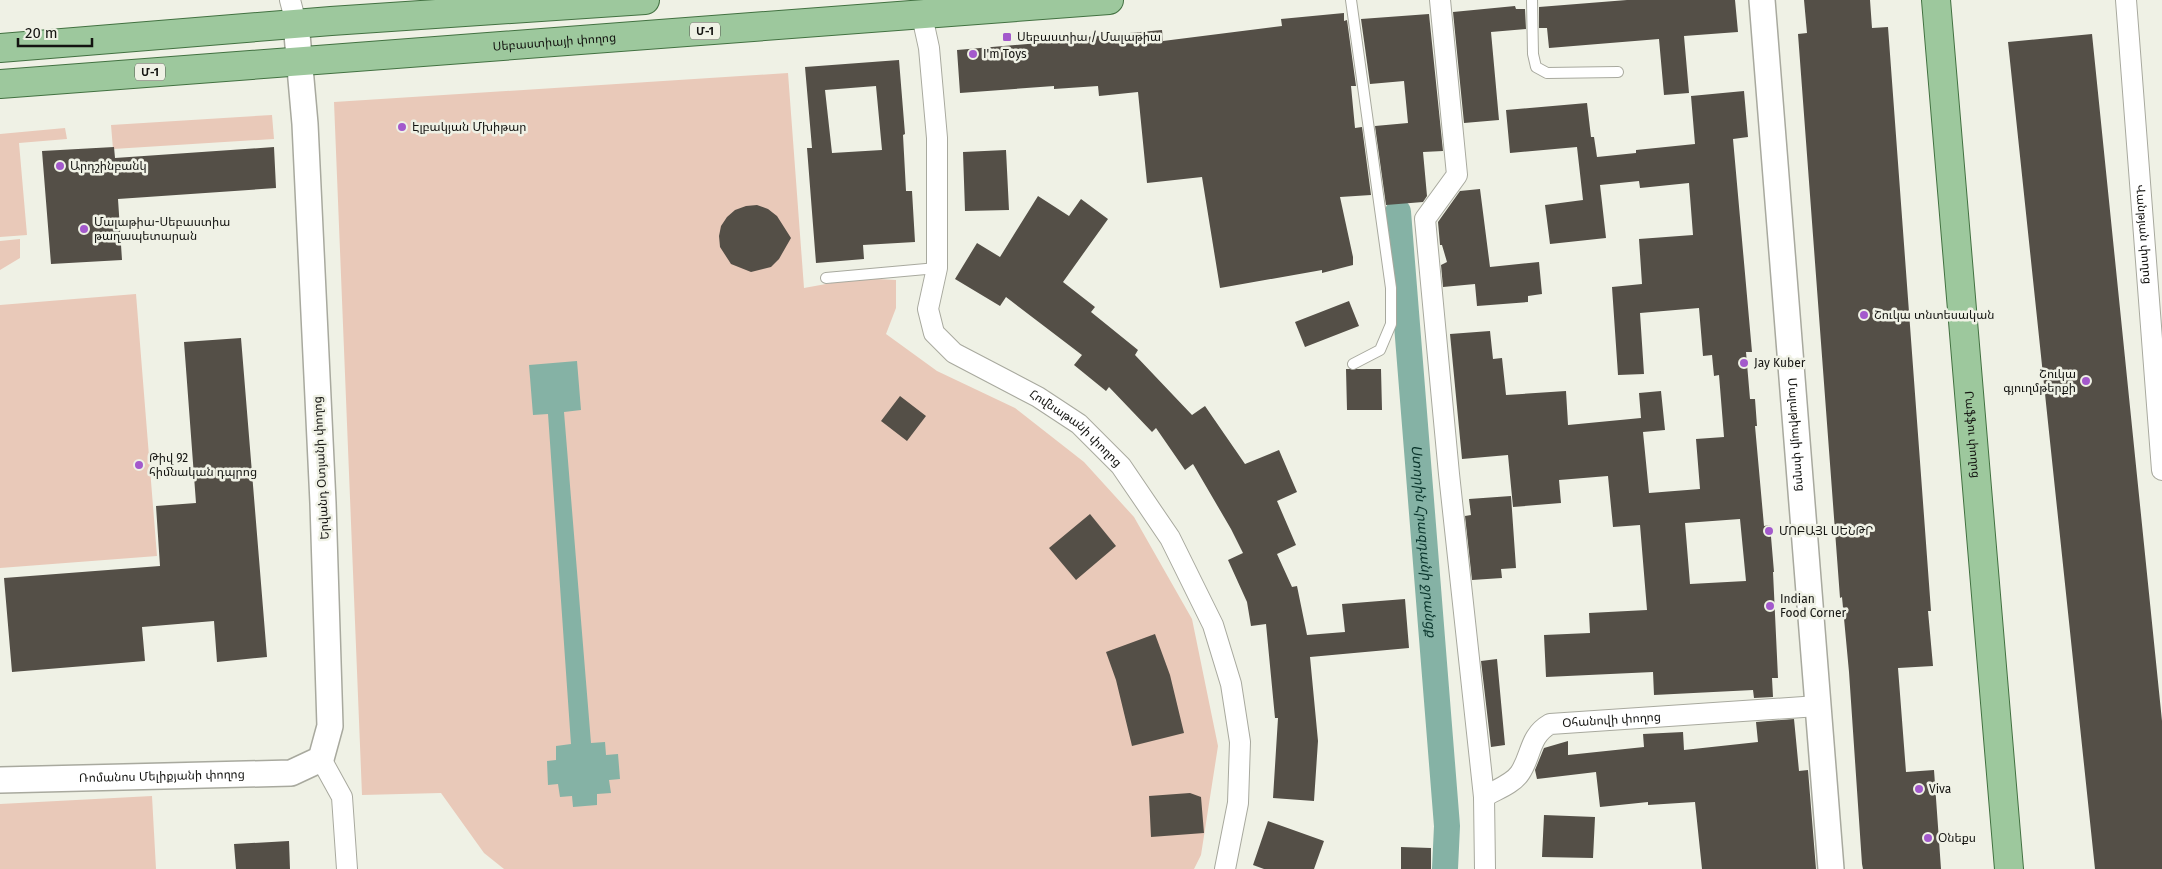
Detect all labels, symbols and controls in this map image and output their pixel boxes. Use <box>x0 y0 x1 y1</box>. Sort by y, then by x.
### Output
scale bar <box>18 15 91 47</box>
road number: Մ-1 <box>690 22 720 40</box>
text: 20 m <box>25 24 58 42</box>
street label: Սեբաստիայի փողոց <box>492 30 617 54</box>
place label: Սեբաստիա / Մալաթիա <box>1017 30 1161 44</box>
marker: Սեբաստիա / Մալաթիա <box>1001 31 1013 43</box>
place label: I'm Toys <box>983 47 1027 61</box>
marker: I'm Toys <box>967 48 979 60</box>
road number: Մ-1 <box>135 64 165 80</box>
place label: Էլբակյան Մխիթար <box>412 120 526 134</box>
marker: Էլբակյան Մխիթար <box>396 121 408 133</box>
place label: Արդշինբանկ <box>70 159 147 173</box>
marker: Արդշինբանկ <box>54 160 66 172</box>
street label: Վանթյան փողոց <box>2133 184 2155 285</box>
place label: Մալաթիա-Սեբաստիա թաղապետարան <box>94 215 230 243</box>
marker: Մալաթիա-Սեբաստիա թաղապետարան <box>78 223 90 235</box>
place label: Շուկա տնտեսական <box>1874 308 1994 322</box>
marker: Շուկա տնտեսական <box>1858 309 1870 321</box>
place label: Jay Kuber <box>1754 356 1806 370</box>
marker: Jay Kuber <box>1738 357 1750 369</box>
place label: Շուկա գյուղմթերքի <box>2003 367 2076 395</box>
marker: Շուկա գյուղմթերքի <box>2080 375 2092 387</box>
street label: Մալաթիայի փողոց <box>1785 377 1808 492</box>
street label: Հովնաթանի փողոց <box>1027 387 1125 470</box>
street label: Րաֆֆու փողոց <box>1962 390 1983 479</box>
street label: Երվանդ Օտյանի փողոց <box>310 396 332 540</box>
water label: Ստորին Հրազդանի ջրանցք <box>1408 444 1440 639</box>
place label: Թիվ 92 հիմնական դպրոց <box>149 451 257 479</box>
marker: Թիվ 92 հիմնական դպրոց <box>133 459 145 471</box>
place label: ՄՈԲԱՅԼ ՍԵՆԹՐ <box>1779 524 1873 538</box>
marker: ՄՈԲԱՅԼ ՍԵՆԹՐ <box>1763 525 1775 537</box>
place label: Indian Food Corner <box>1780 592 1847 620</box>
marker: Indian Food Corner <box>1764 600 1776 612</box>
street label: Օհանովի փողոց <box>1562 710 1661 730</box>
street label: Ռոմանոս Մելիքյանի փողոց <box>79 767 245 785</box>
place label: Viva <box>1929 782 1951 796</box>
marker: Viva <box>1913 783 1925 795</box>
place label: Օնեքս <box>1938 831 1976 845</box>
marker: Օնեքս <box>1922 832 1934 844</box>

